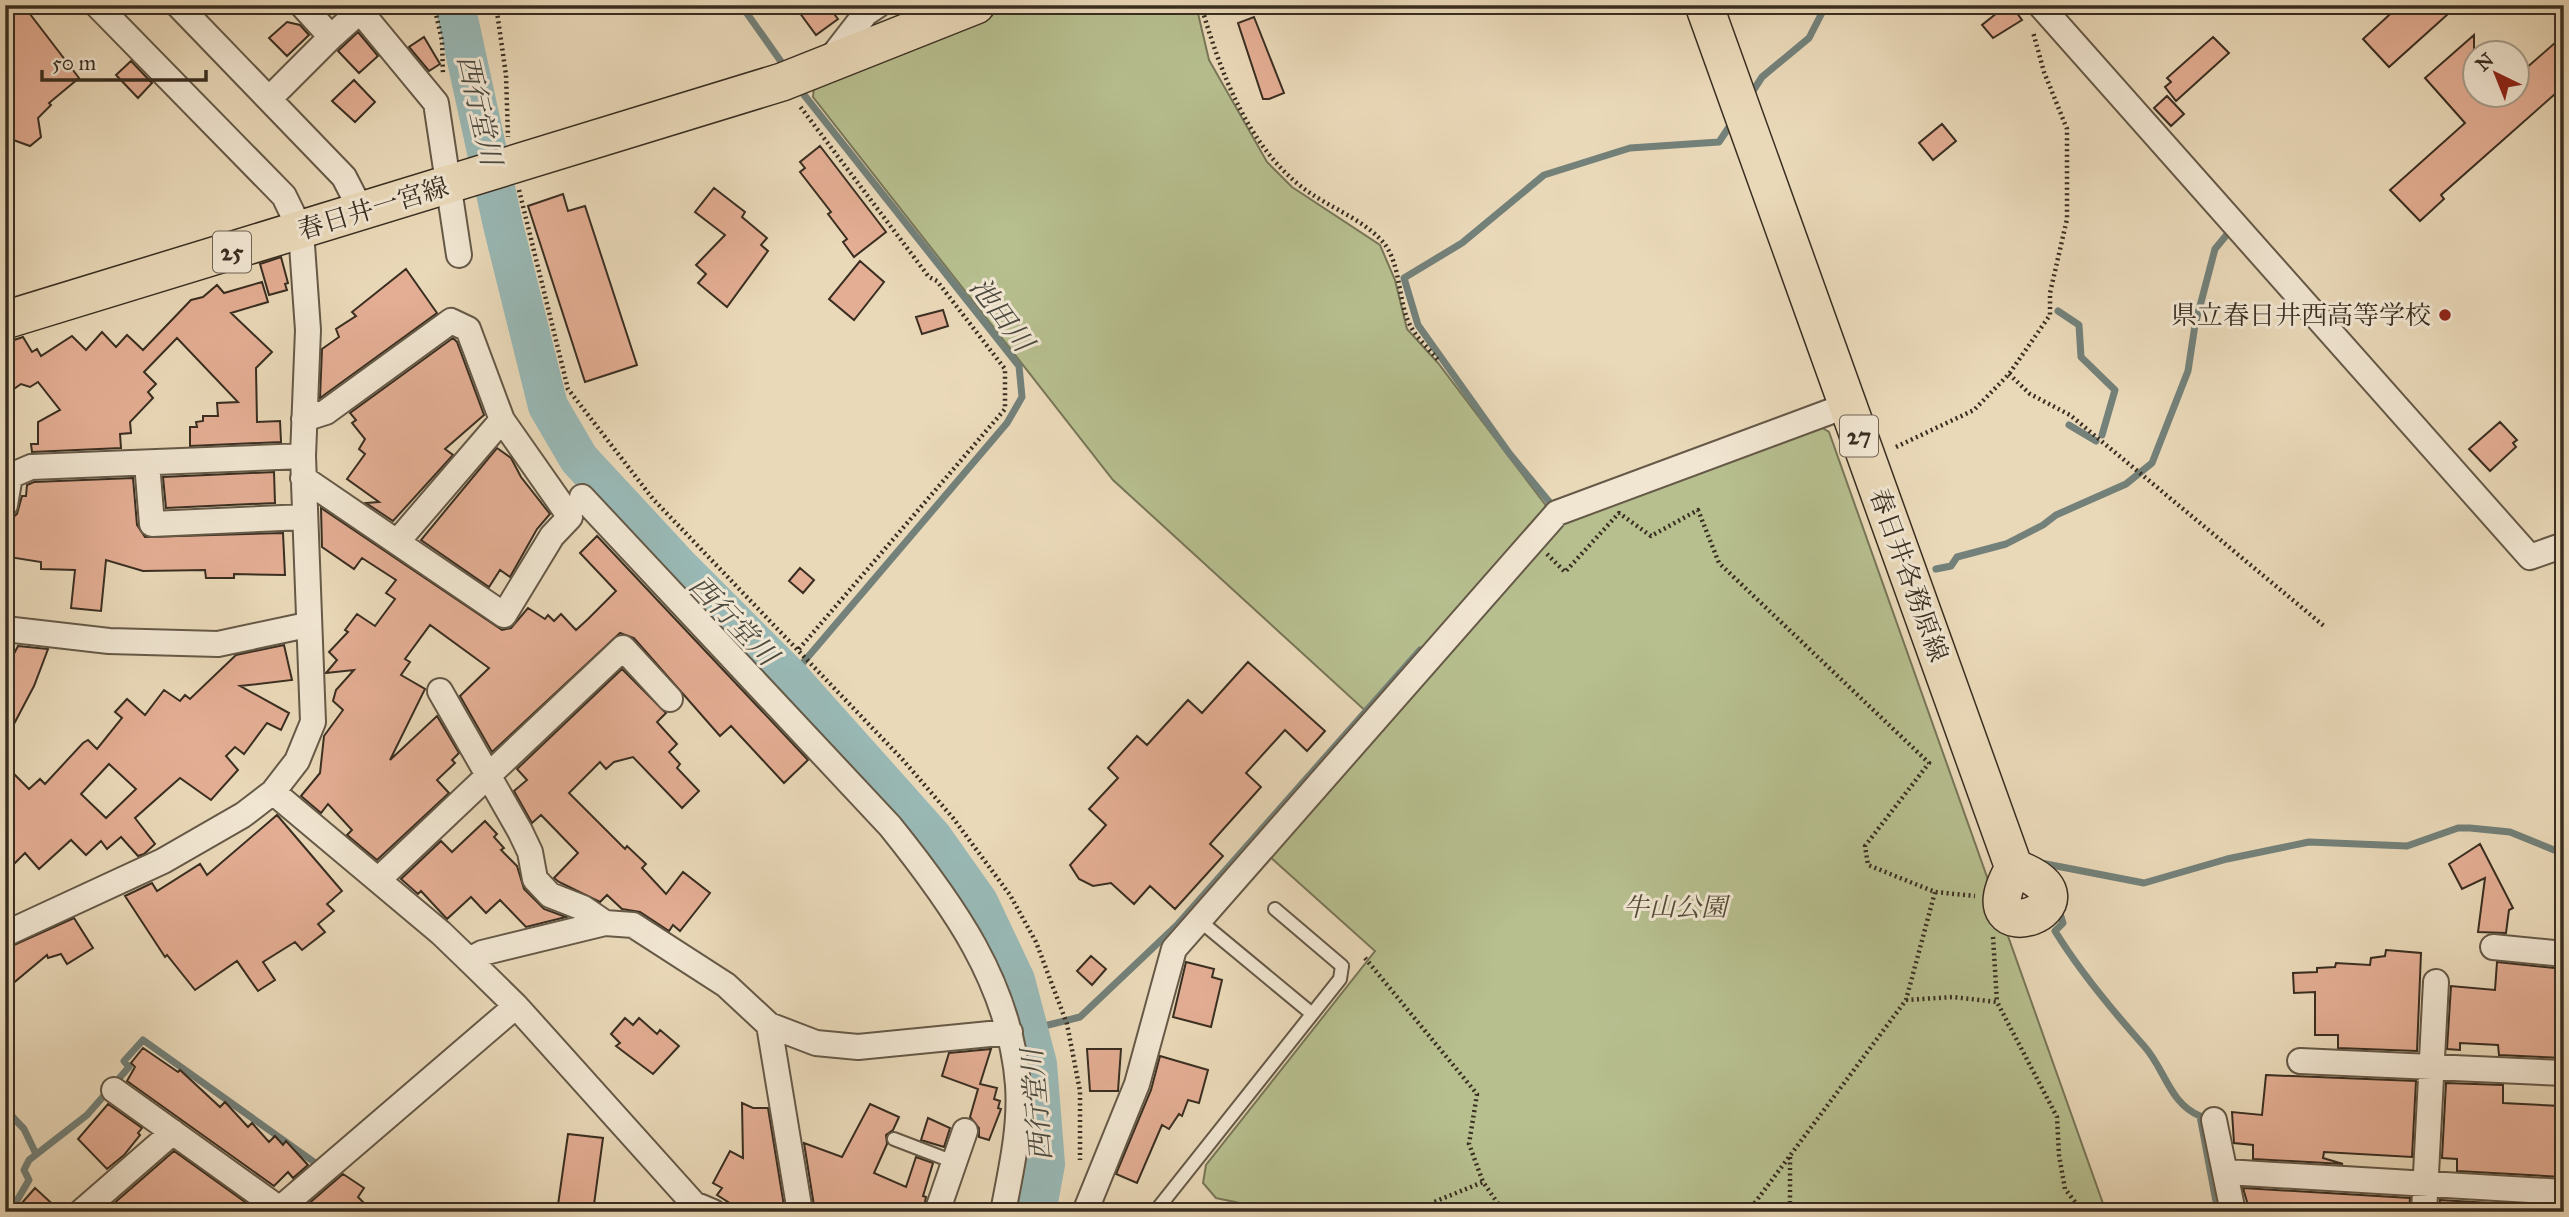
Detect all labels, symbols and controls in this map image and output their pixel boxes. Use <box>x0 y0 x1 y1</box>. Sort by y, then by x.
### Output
scale bar <box>42 38 206 82</box>
north arrow <box>2460 38 2530 108</box>
text: N <box>2471 48 2498 76</box>
text: 50 m <box>52 50 97 76</box>
water label: 西行堂川 <box>450 52 510 172</box>
street label: 春日井一宮線 <box>294 170 452 246</box>
road number: 25 <box>213 232 251 272</box>
water label: 池田川 <box>962 270 1043 361</box>
place label: 県立春日井西高等学校 <box>2171 299 2431 331</box>
marker: 県立春日井西高等学校 <box>2437 307 2453 323</box>
road number: 27 <box>1840 416 1878 456</box>
street label: 春日井各務原線 <box>1863 484 1955 666</box>
water label: 西行堂川 <box>682 568 787 675</box>
park label: 牛山公園 <box>1623 891 1731 923</box>
water label: 西行堂川 <box>1014 1045 1059 1162</box>

